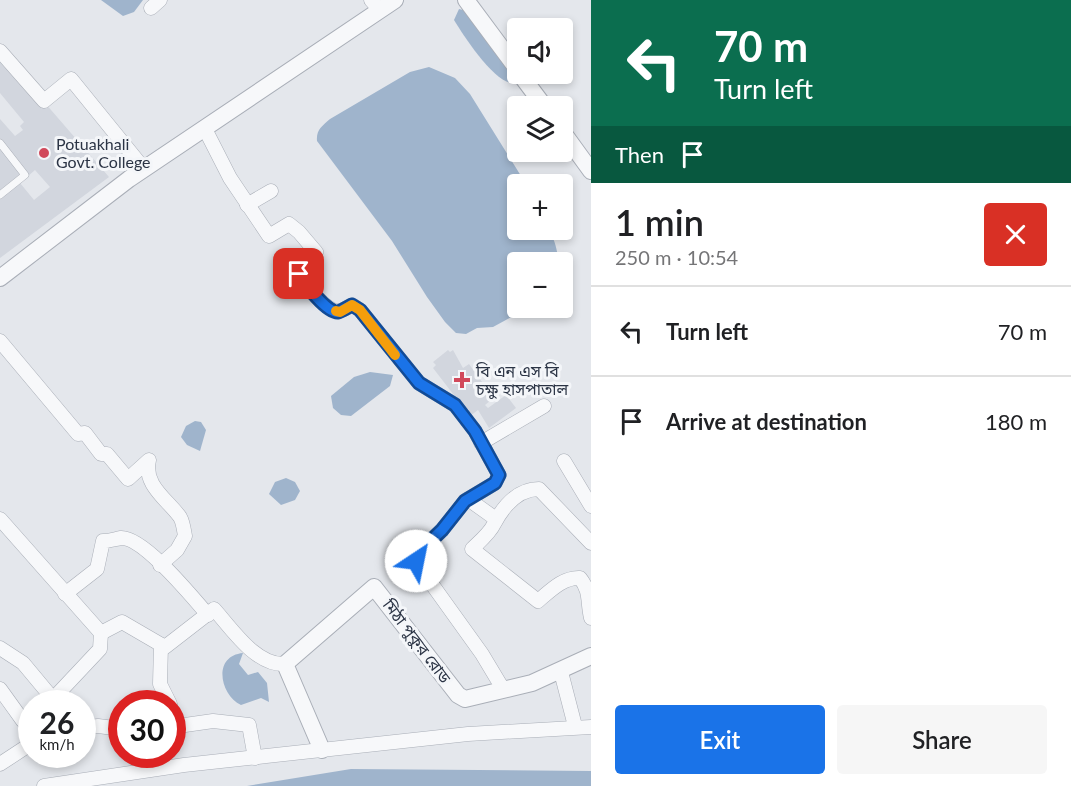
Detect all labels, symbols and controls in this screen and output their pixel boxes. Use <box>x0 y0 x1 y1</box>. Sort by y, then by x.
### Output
map controls <box>507 18 573 318</box>
button: sound <box>507 18 573 84</box>
text: 70 m <box>714 21 808 71</box>
icon: left <box>615 24 693 102</box>
text: Turn left <box>714 72 813 105</box>
button: layers <box>507 96 573 162</box>
place label: Potuakhali Govt. College <box>56 134 151 171</box>
icon: arrive <box>676 138 709 171</box>
text: Then <box>615 141 664 168</box>
marker: Potuakhali Govt. College <box>37 146 51 160</box>
button: + <box>507 174 573 240</box>
text: 1 min <box>615 200 704 244</box>
button: close <box>984 203 1047 266</box>
text: 250 m · 10:54 <box>615 245 738 269</box>
pin <box>273 248 324 299</box>
button: − <box>507 252 573 318</box>
icon: arrive <box>282 257 315 290</box>
icon: left <box>615 315 648 348</box>
text: Turn left <box>666 318 748 345</box>
text: 70 m <box>998 318 1047 345</box>
place label: বি এন এস বি চক্ষু হাসপাতাল <box>475 361 568 399</box>
marker: বি এন এস বি চক্ষু হাসপাতাল <box>453 371 471 389</box>
icon: arrive <box>615 405 648 438</box>
text: Arrive at destination <box>666 408 867 435</box>
text: 180 m <box>985 408 1047 435</box>
position arrow <box>384 529 448 593</box>
street label: মিঠা পুকুর রোড <box>378 594 455 687</box>
speed limit sign: 30 <box>108 690 186 768</box>
text: 26 <box>40 704 74 740</box>
button: Exit <box>615 705 825 774</box>
button: Share <box>837 705 1047 774</box>
text: km/h <box>39 735 75 753</box>

